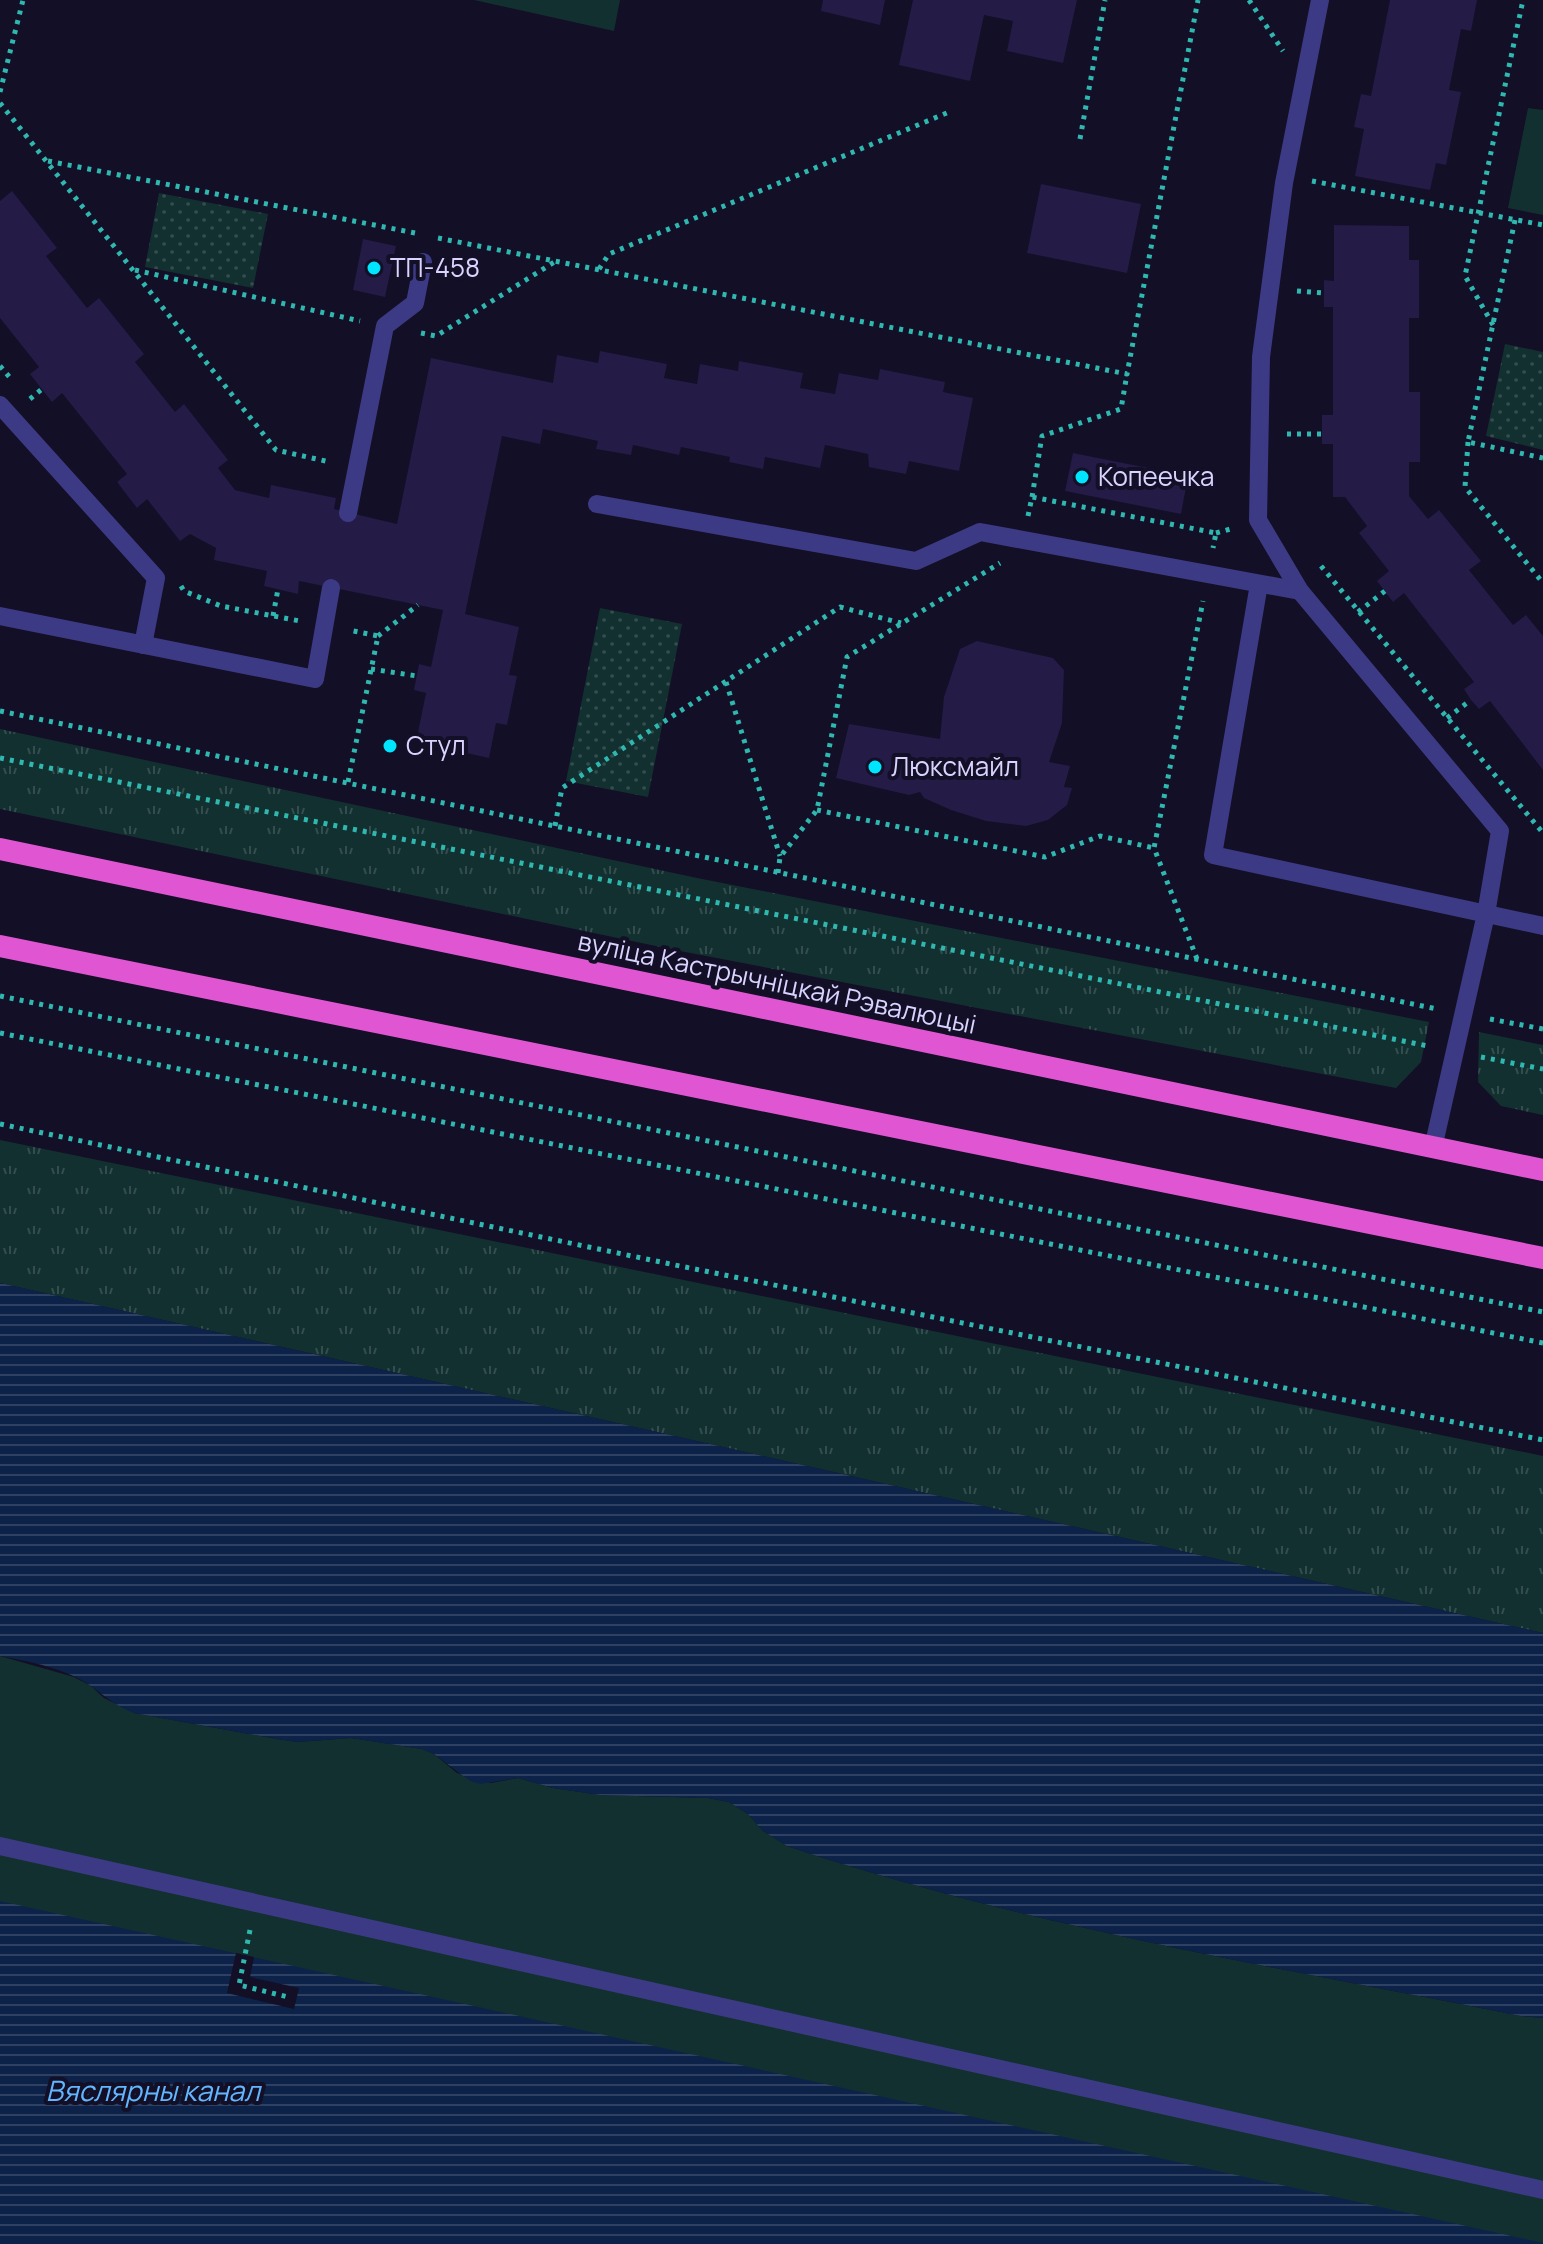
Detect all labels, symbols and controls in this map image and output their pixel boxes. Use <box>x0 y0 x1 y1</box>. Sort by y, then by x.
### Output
place label: ТП-458 <box>390 249 480 285</box>
marker: ТП-458 <box>365 259 383 277</box>
place label: Копеечка <box>1098 458 1214 494</box>
marker: Копеечка <box>1073 468 1091 486</box>
place label: Стул <box>406 727 466 763</box>
marker: Стул <box>381 737 399 755</box>
place label: Люксмайл <box>891 748 1019 784</box>
marker: Люксмайл <box>866 758 884 776</box>
street label: вуліца Кастрычніцкай Рэвалюцыі <box>575 922 980 1042</box>
water label: Вяслярны канал <box>46 2071 262 2109</box>

